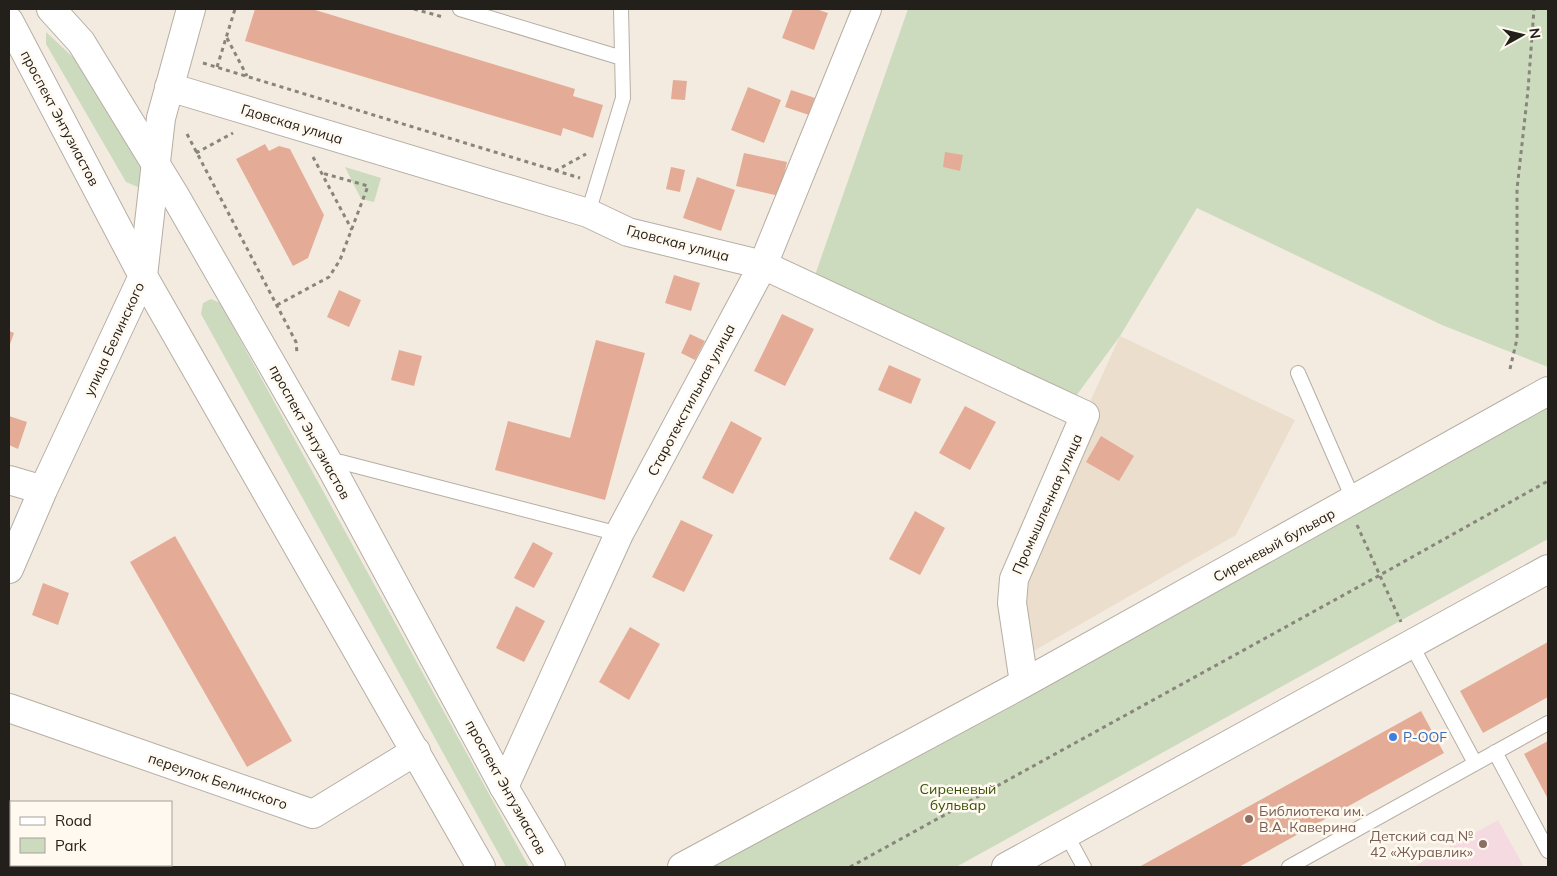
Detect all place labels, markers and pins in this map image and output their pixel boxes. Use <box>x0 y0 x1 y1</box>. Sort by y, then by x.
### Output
place label: P-OOF <box>1403 728 1447 746</box>
marker: P-OOF <box>1387 731 1399 743</box>
place label: Библиотека им. В.А. Каверина <box>1259 802 1364 836</box>
marker: Библиотека им. В.А. Каверина <box>1243 813 1255 825</box>
place label: Детский сад № 42 «Журавлик» <box>1370 827 1473 861</box>
marker: Детский сад № 42 «Журавлик» <box>1477 838 1489 850</box>

